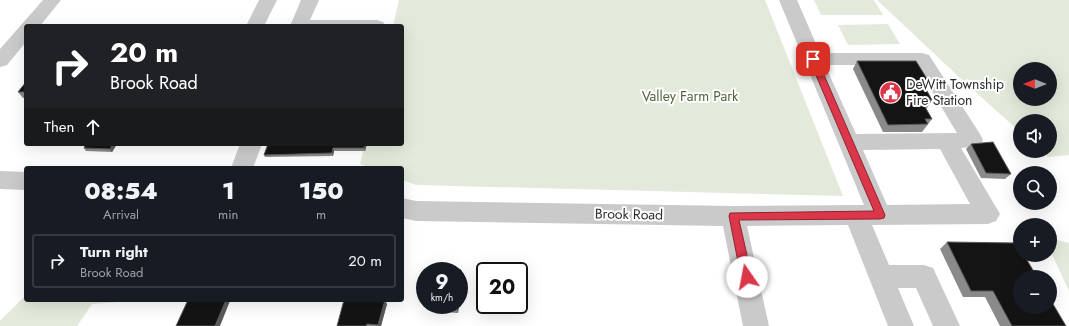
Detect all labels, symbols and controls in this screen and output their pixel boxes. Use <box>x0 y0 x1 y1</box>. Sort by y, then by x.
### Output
text: 20 m <box>110 32 178 73</box>
icon: right <box>44 40 96 92</box>
pin <box>796 42 830 76</box>
icon: arrive <box>802 48 824 70</box>
north arrow <box>1013 62 1057 106</box>
map controls <box>1013 62 1057 314</box>
text: Brook Road <box>110 70 198 96</box>
place label: DeWitt Township Fire Station <box>906 74 1004 110</box>
public building icon: DeWitt Township Fire Station <box>878 79 904 105</box>
park label: Valley Farm Park <box>642 86 739 106</box>
button: sound <box>1013 114 1057 158</box>
text: Then <box>44 116 74 138</box>
icon: ahead <box>82 116 104 138</box>
button: search <box>1013 166 1057 210</box>
text: 08:54 <box>84 173 158 208</box>
text: 1 <box>222 173 235 208</box>
text: 150 <box>299 173 344 208</box>
street label: Brook Road <box>595 203 663 225</box>
text: Arrival <box>103 205 139 224</box>
text: min <box>218 205 238 224</box>
text: m <box>316 205 326 224</box>
button: + <box>1013 218 1057 262</box>
text: Turn right <box>80 241 148 263</box>
icon: right <box>46 250 68 272</box>
text: 20 m <box>348 250 382 272</box>
position arrow <box>726 256 768 298</box>
speed limit sign: 20 <box>476 262 528 314</box>
text: Brook Road <box>80 263 143 282</box>
text: 9 <box>435 268 449 297</box>
button: − <box>1013 270 1057 314</box>
text: km/h <box>431 290 453 305</box>

